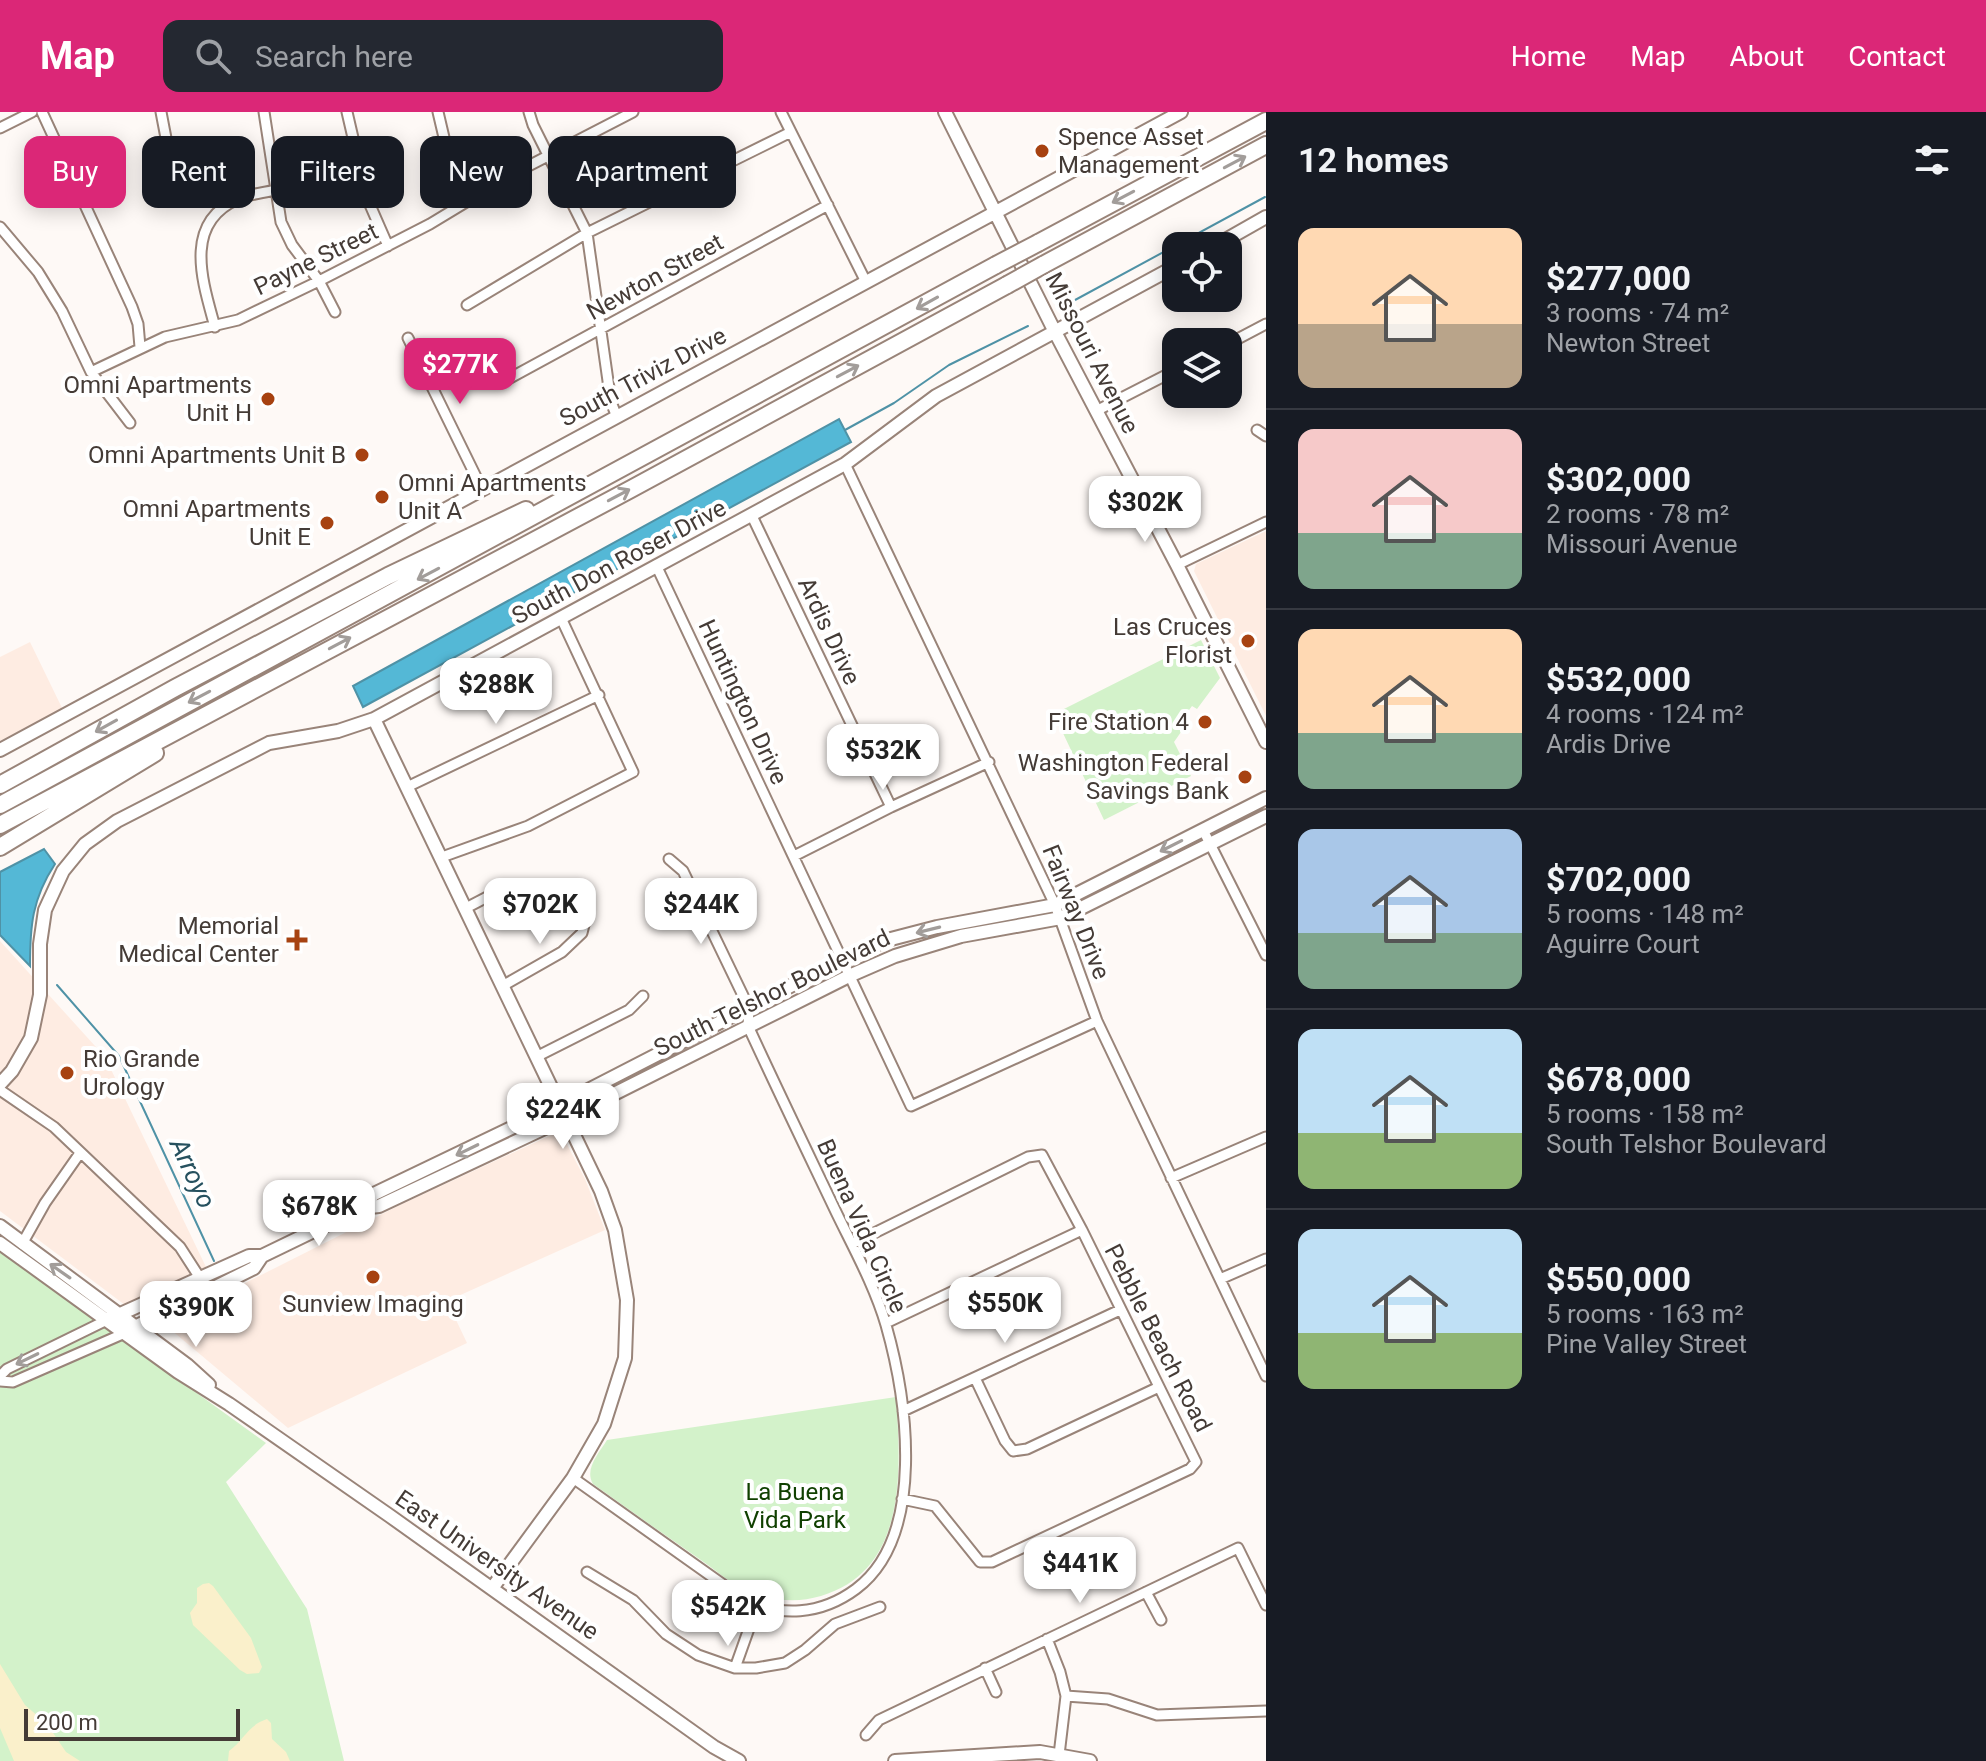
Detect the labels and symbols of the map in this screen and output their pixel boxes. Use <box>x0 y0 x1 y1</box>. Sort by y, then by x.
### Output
place label: Spence Asset Management <box>1058 123 1204 179</box>
marker: Spence Asset Management <box>1033 142 1051 160</box>
one-way arrow <box>1223 153 1247 169</box>
one-way arrow <box>1112 190 1136 206</box>
street label: Payne Street <box>249 217 383 301</box>
street label: Newton Street <box>582 228 728 326</box>
street label: Missouri Avenue <box>1039 268 1145 438</box>
one-way arrow <box>916 295 940 311</box>
street label: South Triviz Drive <box>555 321 731 433</box>
pin: $277K <box>404 338 516 406</box>
one-way arrow <box>836 363 859 379</box>
place label: Omni Apartments Unit H <box>63 371 252 427</box>
marker: Omni Apartments Unit H <box>259 390 277 408</box>
place label: Omni Apartments Unit B <box>88 441 346 469</box>
marker: Omni Apartments Unit B <box>353 446 371 464</box>
place label: Omni Apartments Unit A <box>398 469 587 525</box>
pin: $302K <box>1089 476 1201 544</box>
one-way arrow <box>607 487 631 502</box>
marker: Omni Apartments Unit A <box>373 488 391 506</box>
street label: South Don Roser Drive <box>507 494 731 630</box>
place label: Omni Apartments Unit E <box>122 495 311 551</box>
marker: Omni Apartments Unit E <box>318 514 336 532</box>
one-way arrow <box>417 567 441 583</box>
street label: Ardis Drive <box>792 573 866 689</box>
place label: Las Cruces Florist <box>1113 613 1232 669</box>
street label: Huntington Drive <box>693 615 793 789</box>
marker: Las Cruces Florist <box>1239 632 1257 650</box>
one-way arrow <box>328 635 351 651</box>
pin: $288K <box>440 658 552 726</box>
one-way arrow <box>188 690 212 706</box>
place label: Fire Station 4 <box>1048 708 1189 736</box>
marker: Fire Station 4 <box>1196 713 1214 731</box>
one-way arrow <box>95 718 118 734</box>
pin: $532K <box>827 724 939 792</box>
place label: Washington Federal Savings Bank <box>1018 749 1230 805</box>
marker: Washington Federal Savings Bank <box>1236 768 1254 786</box>
one-way arrow <box>1160 839 1184 854</box>
street label: Fairway Drive <box>1036 841 1116 983</box>
pin: $702K <box>484 878 596 946</box>
pin: $244K <box>645 878 757 946</box>
place label: Memorial Medical Center <box>118 912 279 968</box>
one-way arrow <box>916 923 941 938</box>
street label: South Telshor Boulevard <box>649 924 895 1062</box>
marker: Memorial Medical Center <box>286 929 308 951</box>
place label: Rio Grande Urology <box>83 1045 200 1101</box>
marker: Rio Grande Urology <box>58 1064 76 1082</box>
pin: $224K <box>507 1083 619 1151</box>
water label: Arroyo <box>163 1131 222 1213</box>
street label: Buena Vida Circle <box>811 1135 913 1317</box>
one-way arrow <box>455 1142 479 1158</box>
pin: $678K <box>263 1180 375 1248</box>
street label: Pebble Beach Road <box>1099 1240 1217 1436</box>
one-way arrow <box>50 1263 72 1279</box>
marker: Sunview Imaging <box>364 1268 382 1286</box>
pin: $550K <box>949 1277 1061 1345</box>
pin: $390K <box>140 1281 252 1349</box>
place label: Sunview Imaging <box>282 1290 464 1318</box>
one-way arrow <box>16 1352 40 1367</box>
park label: La Buena Vida Park <box>744 1478 847 1534</box>
street label: East University Avenue <box>390 1484 604 1646</box>
pin: $441K <box>1024 1537 1136 1605</box>
pin: $542K <box>672 1580 784 1648</box>
scale bar <box>24 1705 240 1741</box>

